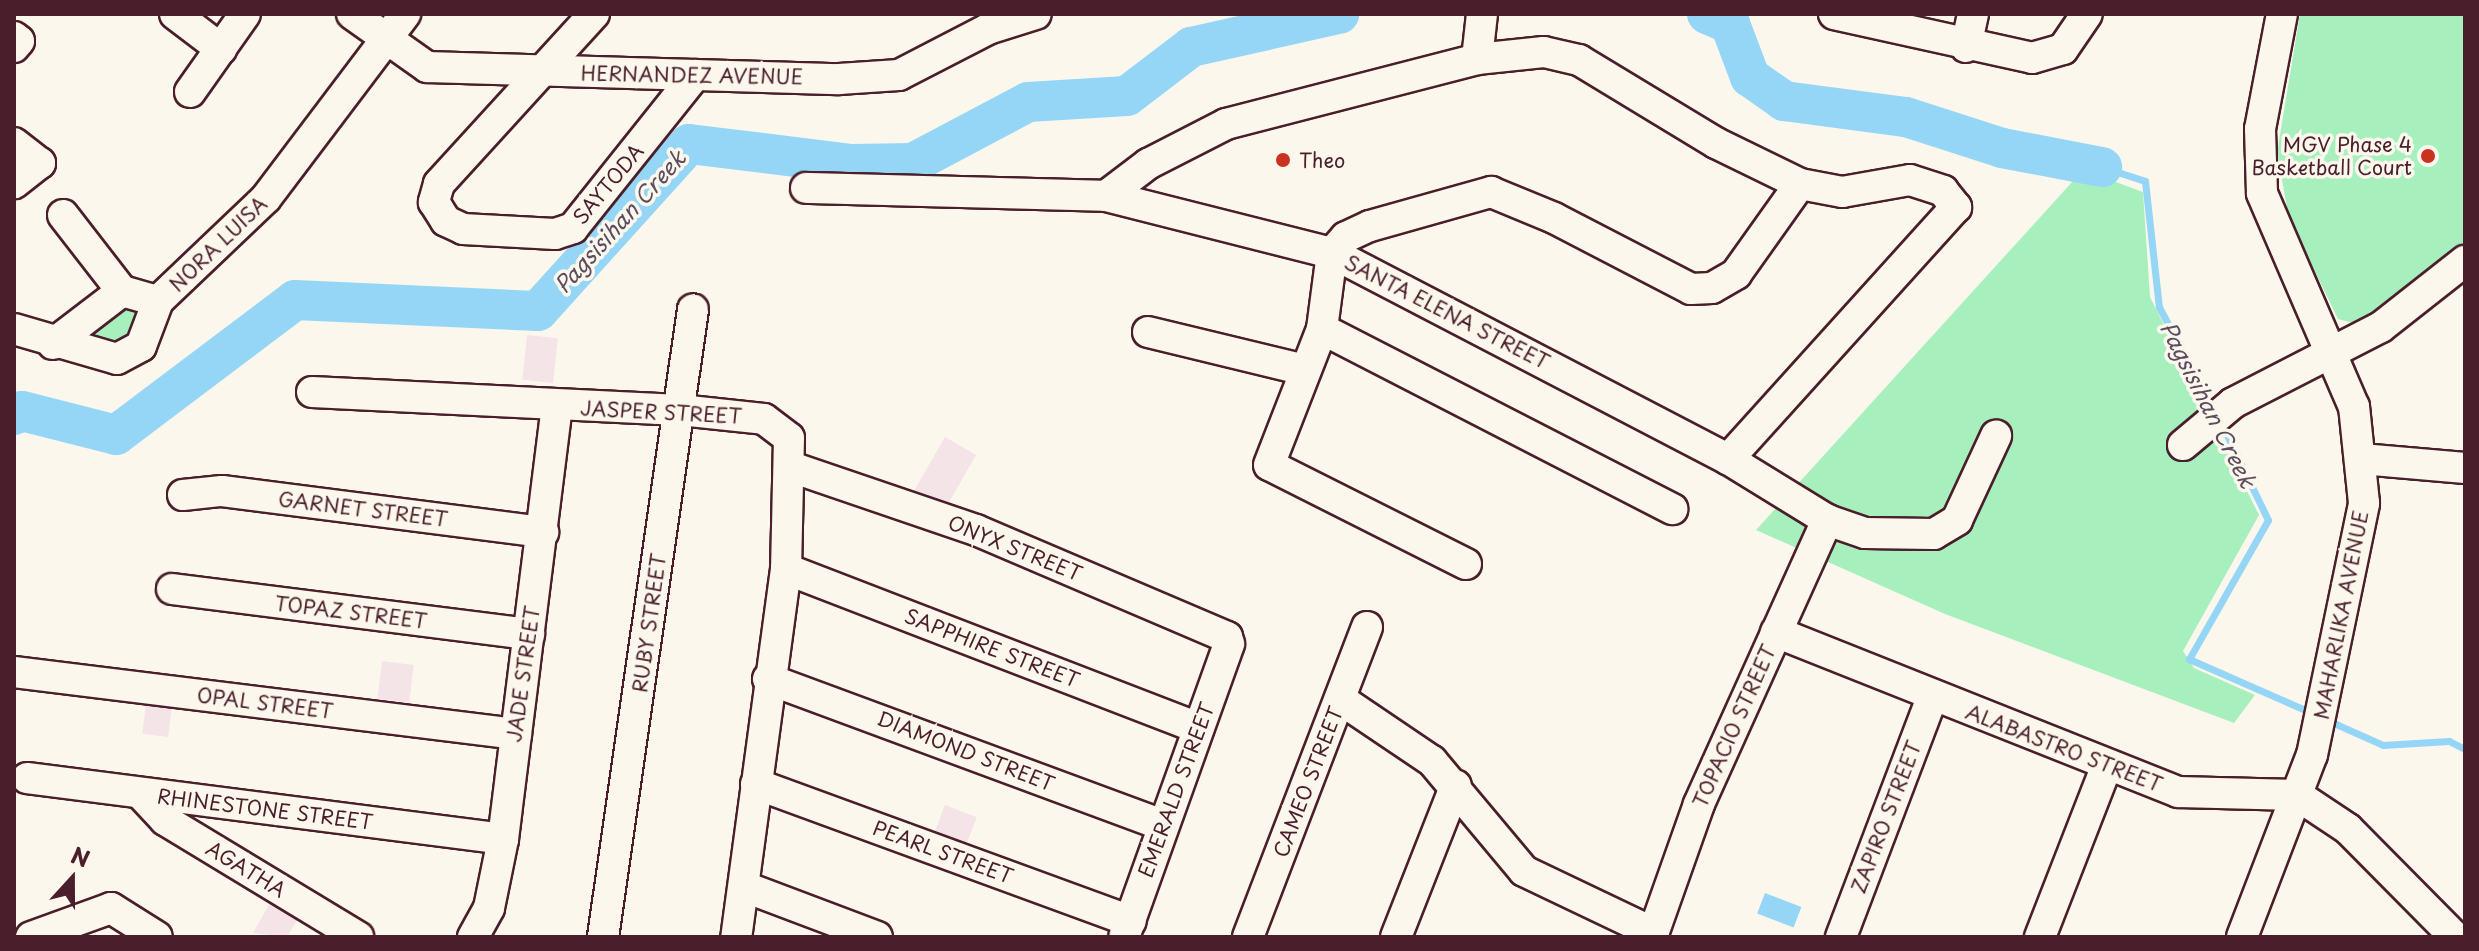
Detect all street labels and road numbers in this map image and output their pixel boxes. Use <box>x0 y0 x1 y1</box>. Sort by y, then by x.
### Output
street label: HERNANDEZ AVENUE <box>581 61 803 89</box>
street label: SAYTODA <box>568 139 648 229</box>
street label: NORA LUISA <box>164 191 272 297</box>
street label: SANTA ELENA STREET <box>1340 249 1554 375</box>
street label: JASPER STREET <box>578 396 744 428</box>
street label: GARNET STREET <box>276 487 450 531</box>
street label: MAHARLIKA AVENUE <box>2309 508 2373 722</box>
street label: ONYX STREET <box>944 510 1086 586</box>
street label: RUBY STREET <box>627 552 671 694</box>
street label: TOPAZ STREET <box>274 591 428 633</box>
street label: JADE STREET <box>501 602 545 746</box>
street label: SAPPHIRE STREET <box>900 603 1084 693</box>
street label: TOPACIO STREET <box>1687 640 1781 812</box>
street label: OPAL STREET <box>195 683 335 723</box>
street label: EMERALD STREET <box>1133 699 1219 881</box>
street label: ALABASTRO STREET <box>1960 699 2168 797</box>
street label: CAMEO STREET <box>1268 702 1348 862</box>
street label: DIAMOND STREET <box>873 706 1059 796</box>
street label: ZAPIRO STREET <box>1846 737 1926 897</box>
street label: RHINESTONE STREET <box>154 784 376 834</box>
street label: PEARL STREET <box>867 815 1019 889</box>
street label: AGATHA <box>202 836 290 902</box>

